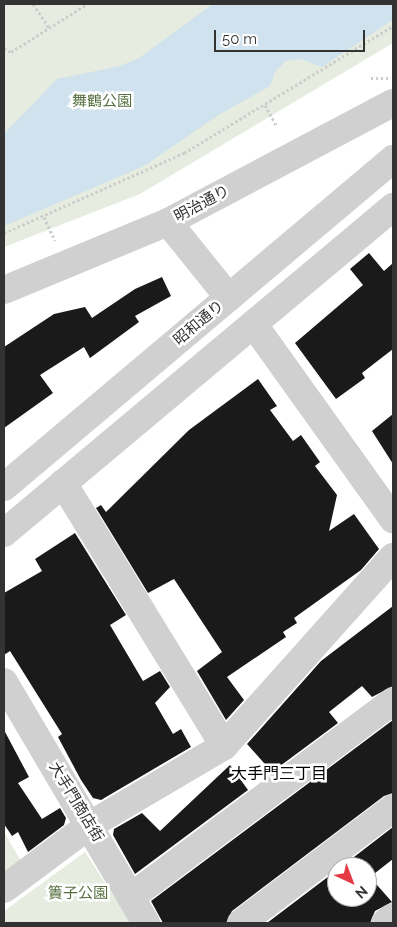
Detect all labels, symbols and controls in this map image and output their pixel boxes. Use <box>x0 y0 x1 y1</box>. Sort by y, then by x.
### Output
scale bar <box>217 20 368 52</box>
text: 50 m <box>222 30 257 48</box>
park label: 舞鶴公園 <box>72 93 132 111</box>
street label: 明治通り <box>171 182 233 226</box>
street label: 昭和通り <box>170 297 228 349</box>
street label: 大手門商店街 <box>45 759 107 845</box>
district label: 大手門三丁目 <box>231 764 327 784</box>
north arrow <box>327 857 377 907</box>
text: N <box>352 883 371 902</box>
park label: 簀子公園 <box>48 885 108 903</box>

